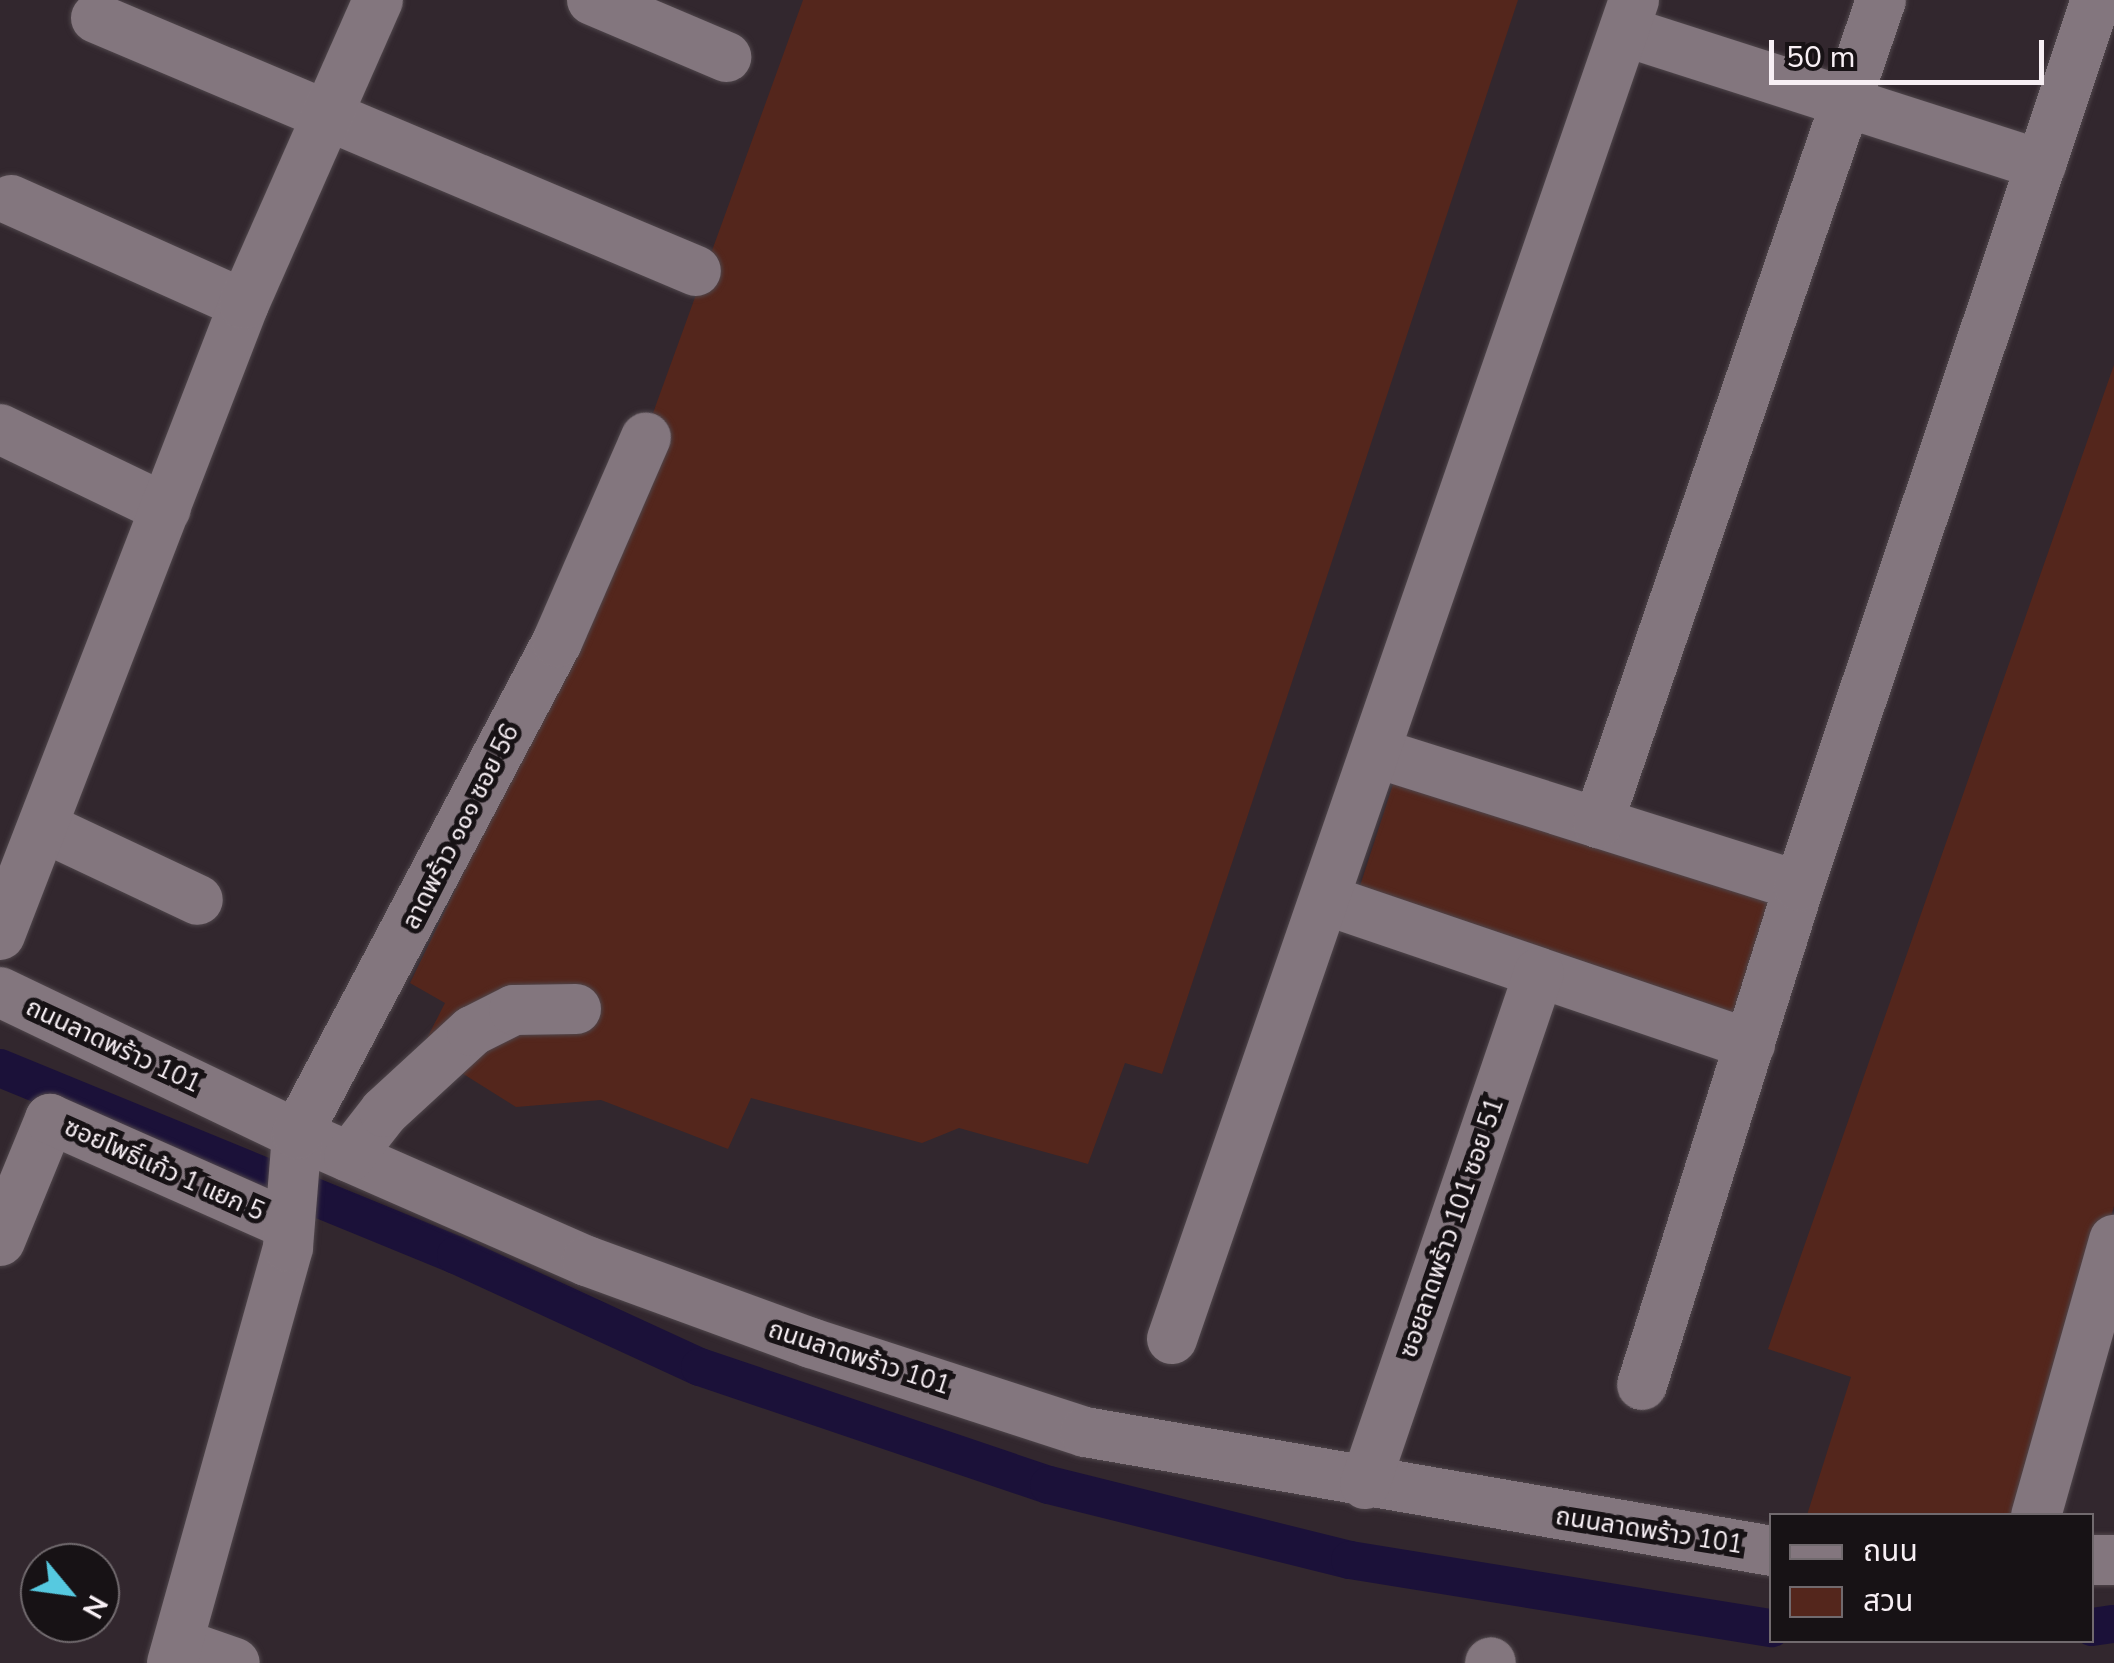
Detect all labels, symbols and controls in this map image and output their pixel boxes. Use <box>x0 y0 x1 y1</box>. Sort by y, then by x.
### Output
scale bar <box>1774 20 2049 82</box>
text: 50 m <box>1786 37 1855 78</box>
street label: ลาดพร้าว ๑๐๑ ซอย 56 <box>396 720 526 934</box>
street label: ถนนลาดพร้าว 101 <box>21 992 205 1100</box>
street label: ซอยลาดพร้าว 101 ซอย 51 <box>1393 1094 1511 1362</box>
street label: ซอยโพธิ์แก้ว 1 แยก 5 <box>60 1112 268 1228</box>
street label: ถนนลาดพร้าว 101 <box>765 1315 953 1401</box>
street label: ถนนลาดพร้าว 101 <box>1553 1501 1745 1561</box>
legend <box>1769 1513 2094 1643</box>
text: ถนน <box>1863 1531 1918 1572</box>
north arrow <box>20 1543 120 1643</box>
text: สวน <box>1863 1581 1913 1622</box>
text: N <box>73 1588 116 1625</box>

